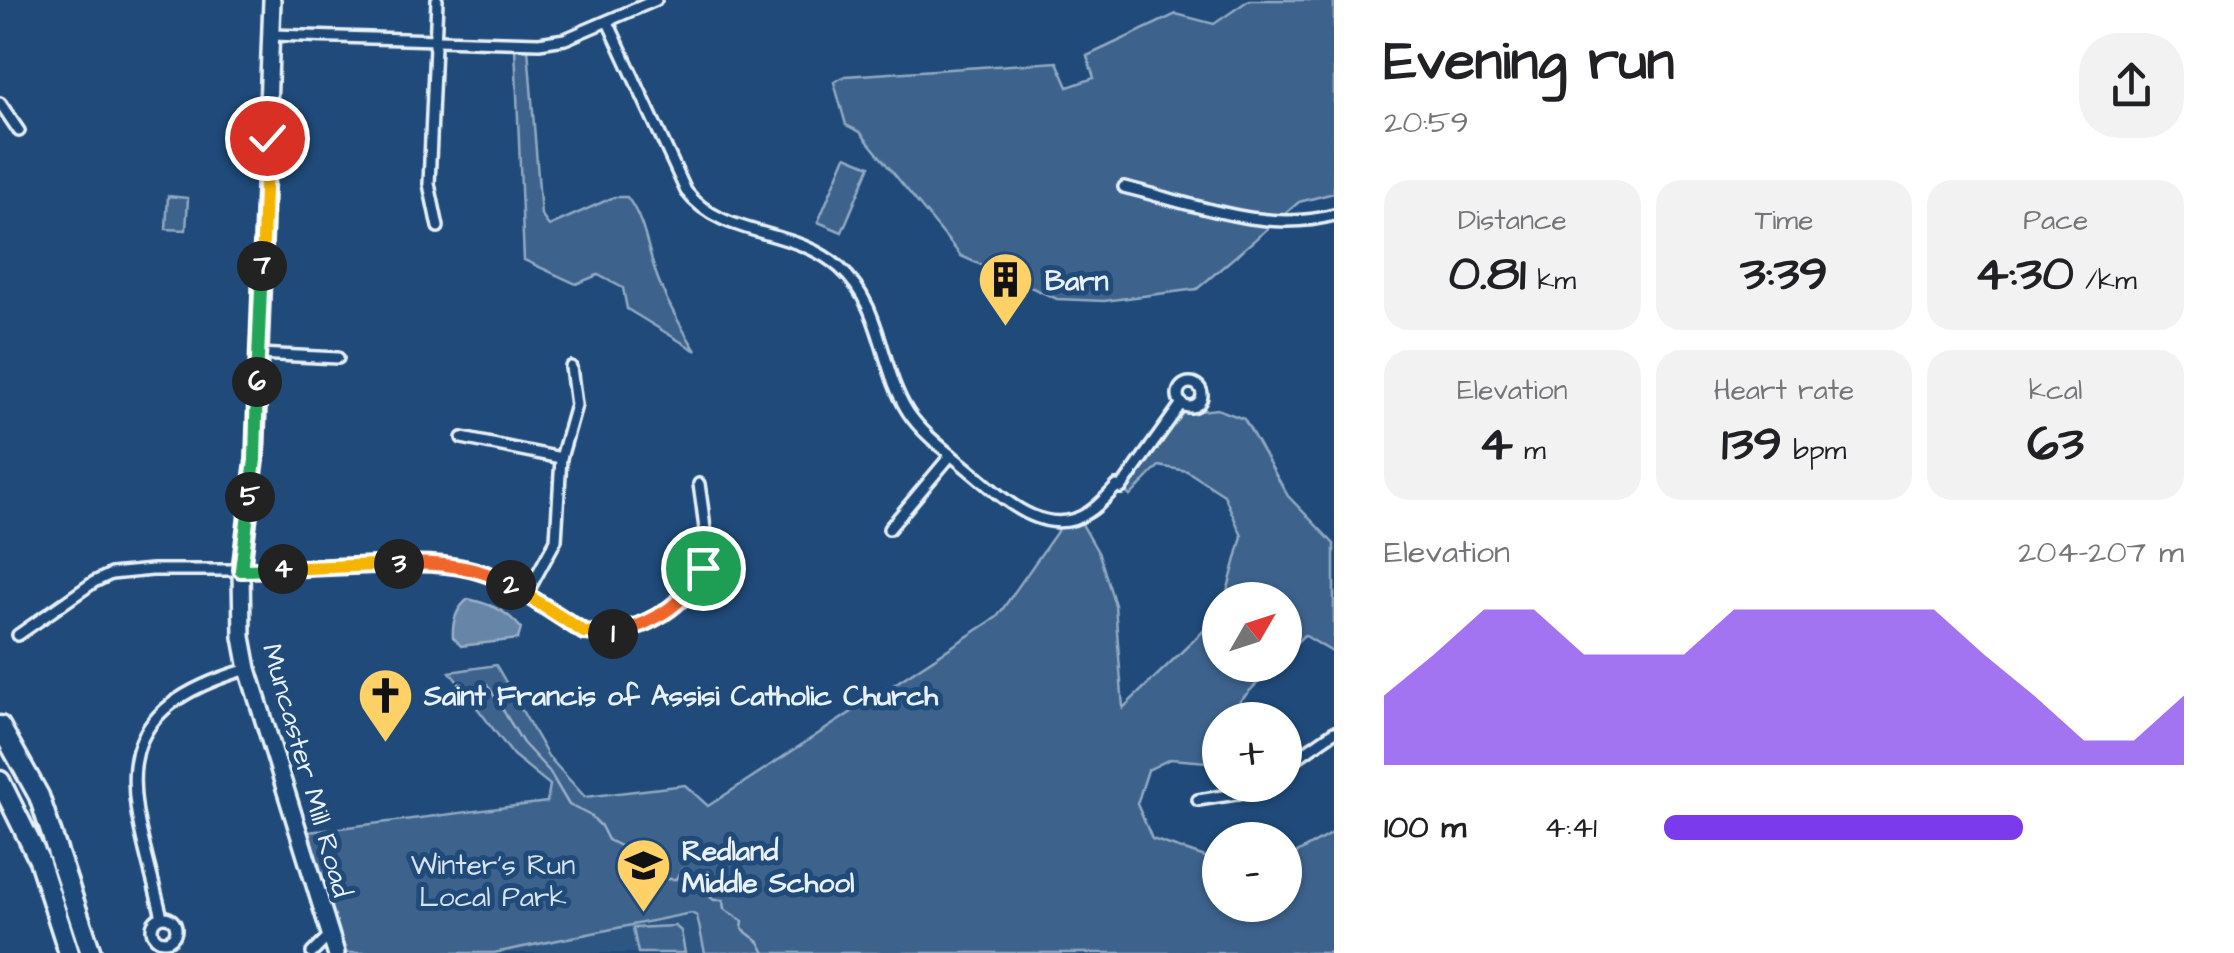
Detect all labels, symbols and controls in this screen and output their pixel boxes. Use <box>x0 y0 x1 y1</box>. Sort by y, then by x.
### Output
text: Evening run <box>1384 24 1674 100</box>
button: share <box>2079 33 2184 138</box>
pin <box>225 96 310 181</box>
text: 20:59 <box>1384 100 1469 145</box>
icon: check <box>240 111 295 166</box>
text: Distance <box>1458 201 1567 240</box>
text: Time <box>1755 201 1813 240</box>
text: Pace <box>2023 201 2088 240</box>
text: 0.81 <box>1449 240 1526 309</box>
text: 3:39 <box>1740 240 1828 309</box>
text: 4:30 <box>1974 240 2074 309</box>
pin: 7 <box>237 241 287 291</box>
text: 7 <box>253 246 271 285</box>
building icon: Barn <box>976 250 1036 329</box>
text: km <box>1526 261 1576 300</box>
text: /km <box>2074 261 2137 300</box>
place label: Barn <box>1045 262 1109 301</box>
pin: 6 <box>232 357 282 407</box>
text: 6 <box>248 362 266 401</box>
text: Elevation <box>1457 371 1567 410</box>
text: Heart rate <box>1714 371 1854 410</box>
text: kcal <box>2029 371 2082 410</box>
text: 4 <box>1479 410 1513 479</box>
text: 139 <box>1722 410 1782 479</box>
text: 63 <box>2027 410 2084 479</box>
text: m <box>1513 431 1546 470</box>
text: bpm <box>1782 431 1846 470</box>
pin: 5 <box>225 472 275 522</box>
text: 5 <box>240 477 260 516</box>
pin <box>661 526 746 611</box>
text: Elevation <box>1384 530 1510 575</box>
text: 204–207 m <box>2018 530 2184 575</box>
pin: 3 <box>374 539 424 589</box>
icon: arrive <box>676 541 731 596</box>
pin: 4 <box>258 544 308 594</box>
text: 3 <box>392 544 406 583</box>
text: 4 <box>273 549 293 588</box>
pin: 2 <box>486 560 536 610</box>
text: 2 <box>503 565 519 604</box>
north arrow <box>1202 582 1302 682</box>
map controls <box>1202 582 1302 922</box>
pin: 1 <box>588 609 638 659</box>
text: 1 <box>611 614 615 653</box>
street label: Muncaster Mill Road <box>252 639 361 902</box>
church icon: Saint Francis of Assisi Catholic Church <box>355 665 415 744</box>
place label: Saint Francis of Assisi Catholic Church <box>423 677 939 716</box>
button: + <box>1202 702 1302 802</box>
text: 100 m <box>1384 805 1466 850</box>
text: 4:41 <box>1544 805 1597 850</box>
button: − <box>1202 822 1302 922</box>
place label: Redland Middle School <box>682 832 854 903</box>
school or university icon: Redland Middle School <box>613 836 673 915</box>
park label: Winter's Run Local Park <box>411 846 575 917</box>

